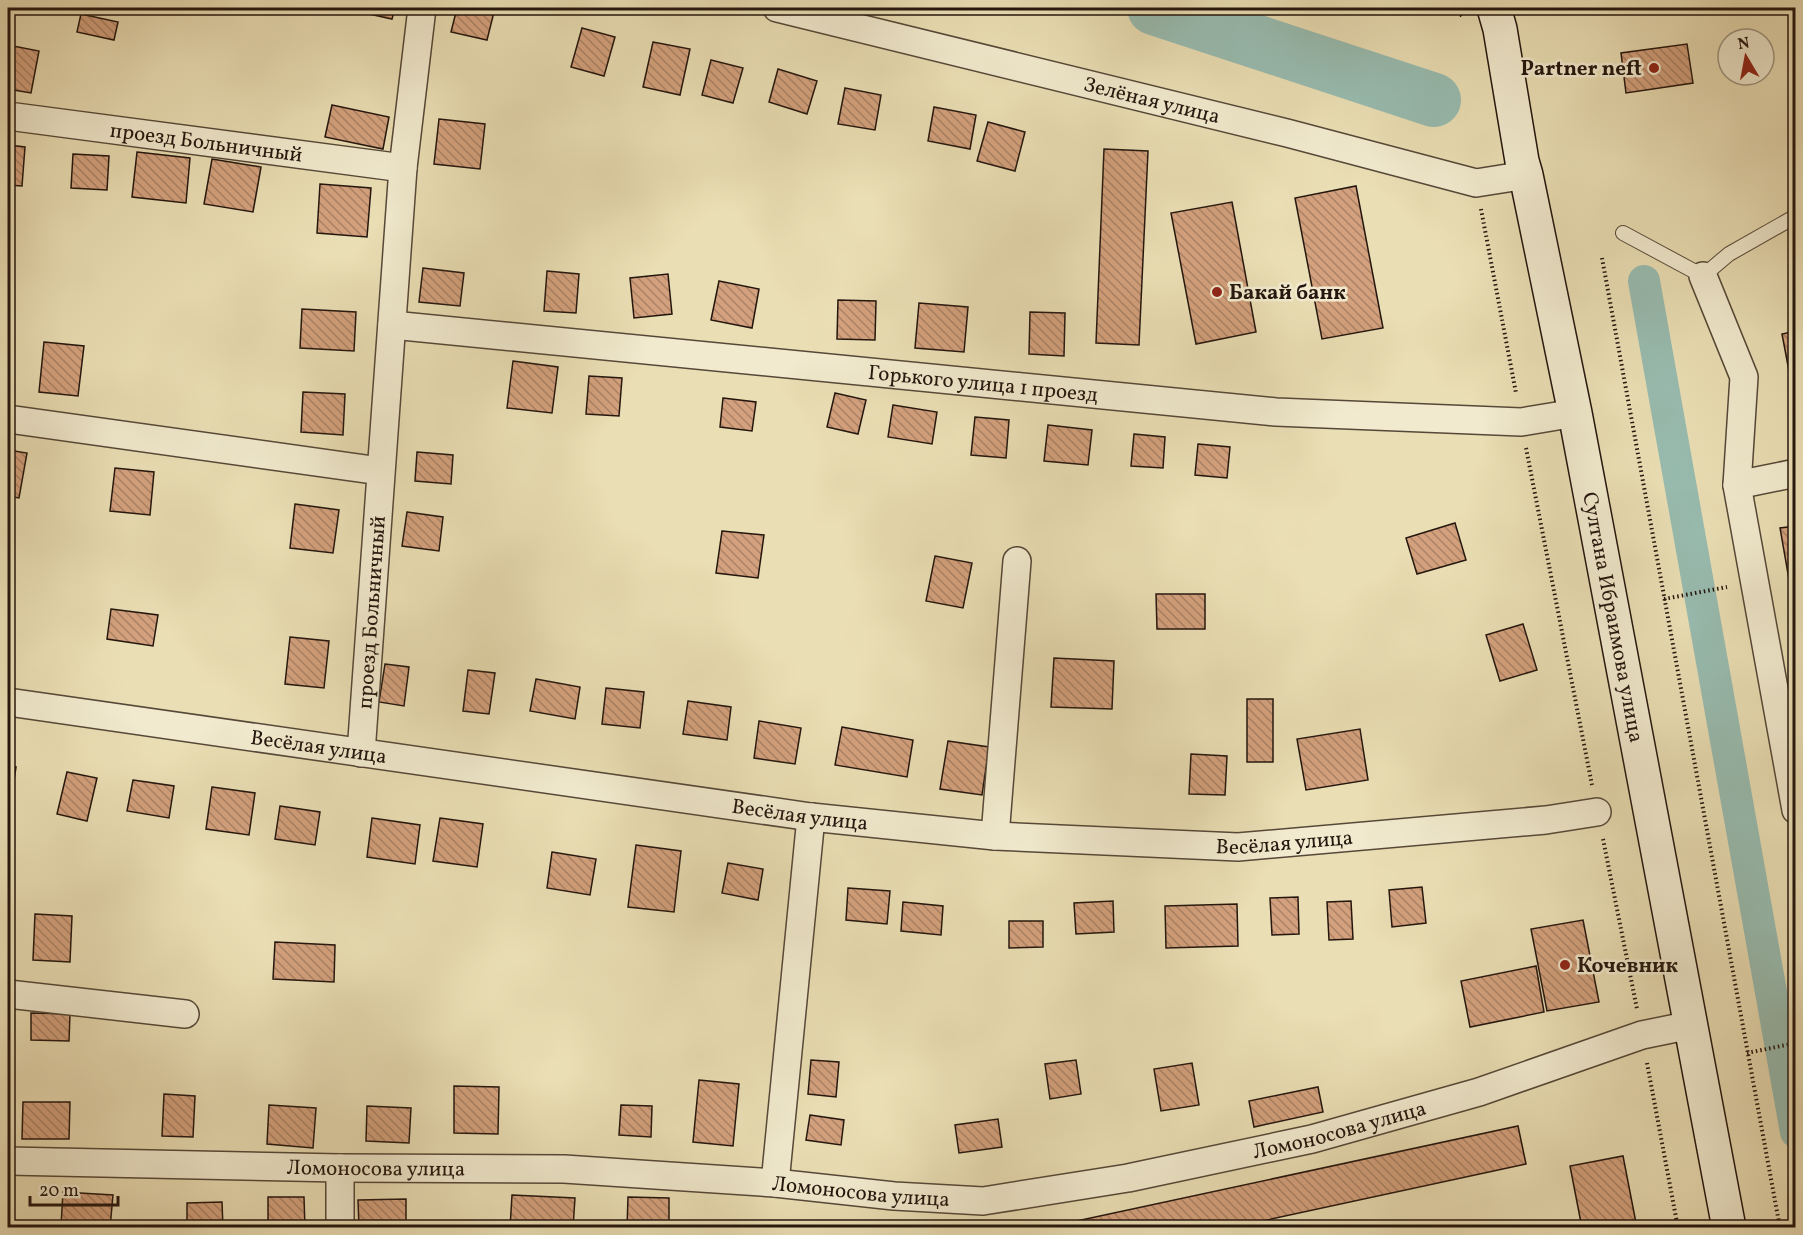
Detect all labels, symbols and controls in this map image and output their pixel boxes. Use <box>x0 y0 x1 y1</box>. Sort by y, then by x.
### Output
north arrow <box>1716 27 1776 87</box>
text: N <box>1736 32 1752 56</box>
place label: Partner neft <box>1520 55 1642 84</box>
marker: Partner neft <box>1647 61 1661 75</box>
street label: Зелёная улица <box>1080 71 1223 132</box>
street label: проезд Больничный <box>108 117 304 171</box>
place label: Бакай банк <box>1229 279 1346 308</box>
marker: Бакай банк <box>1210 285 1224 299</box>
street label: Горького улица 1 проезд <box>867 359 1099 410</box>
street label: Султана Ибраимова улица <box>1574 490 1650 745</box>
street label: проезд Больничный <box>351 515 394 710</box>
street label: Весёлая улица <box>249 724 389 772</box>
street label: Весёлая улица <box>730 793 870 839</box>
street label: Весёлая улица <box>1215 824 1354 863</box>
place label: Кочевник <box>1577 952 1679 981</box>
marker: Кочевник <box>1558 958 1572 972</box>
street label: Ломоносова улица <box>1250 1095 1430 1167</box>
street label: Ломоносова улица <box>286 1154 465 1185</box>
scale bar <box>30 1169 118 1207</box>
street label: Ломоносова улица <box>771 1170 951 1215</box>
text: 20 m <box>39 1179 79 1204</box>

